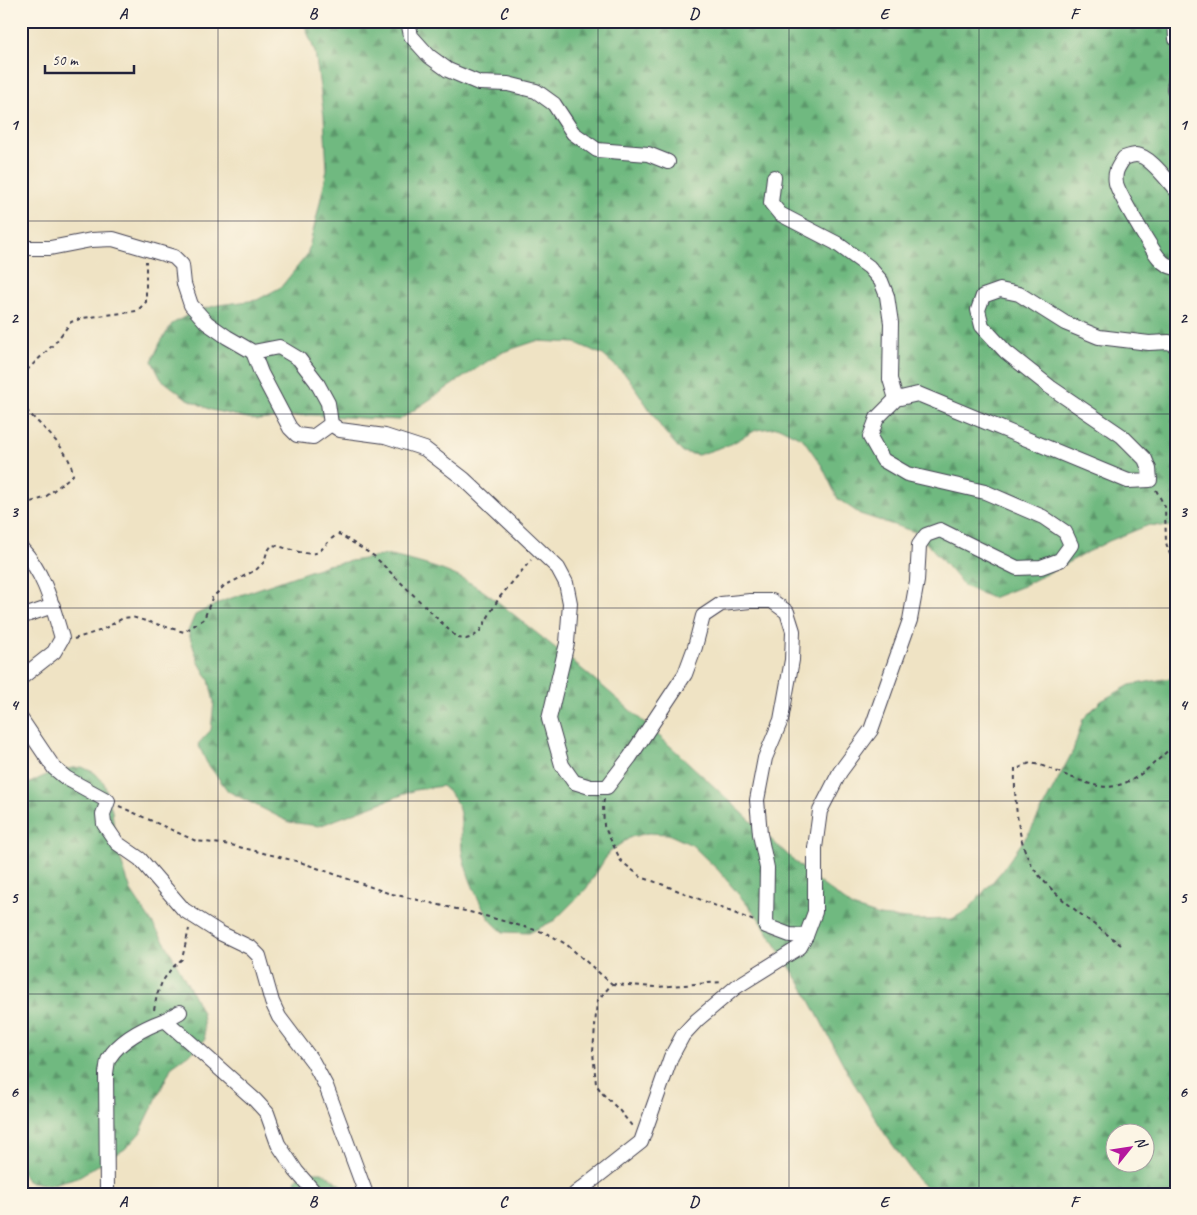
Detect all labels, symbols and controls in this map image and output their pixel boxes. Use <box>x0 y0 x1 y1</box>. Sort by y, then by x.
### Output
text: A <box>119 4 129 24</box>
text: B <box>309 4 319 24</box>
text: C <box>499 4 509 24</box>
text: D <box>689 4 700 24</box>
text: E <box>880 4 891 24</box>
text: F <box>1070 4 1081 24</box>
scale bar <box>45 42 134 74</box>
text: 50 m <box>52 51 79 70</box>
text: 1 <box>10 115 19 135</box>
text: 1 <box>1179 115 1188 135</box>
text: 2 <box>10 308 19 328</box>
text: 2 <box>1179 308 1188 328</box>
text: 3 <box>10 502 19 522</box>
text: 3 <box>1179 502 1188 522</box>
text: 4 <box>10 695 19 715</box>
text: 4 <box>1179 695 1188 715</box>
text: 5 <box>11 888 20 908</box>
text: 5 <box>1180 888 1189 908</box>
text: 6 <box>10 1082 19 1102</box>
text: 6 <box>1179 1082 1188 1102</box>
north arrow <box>1104 1122 1154 1172</box>
text: N <box>1131 1134 1152 1152</box>
text: A <box>119 1192 129 1212</box>
text: B <box>309 1192 319 1212</box>
text: C <box>499 1192 509 1212</box>
text: D <box>689 1192 700 1212</box>
text: E <box>880 1192 891 1212</box>
text: F <box>1070 1192 1081 1212</box>

